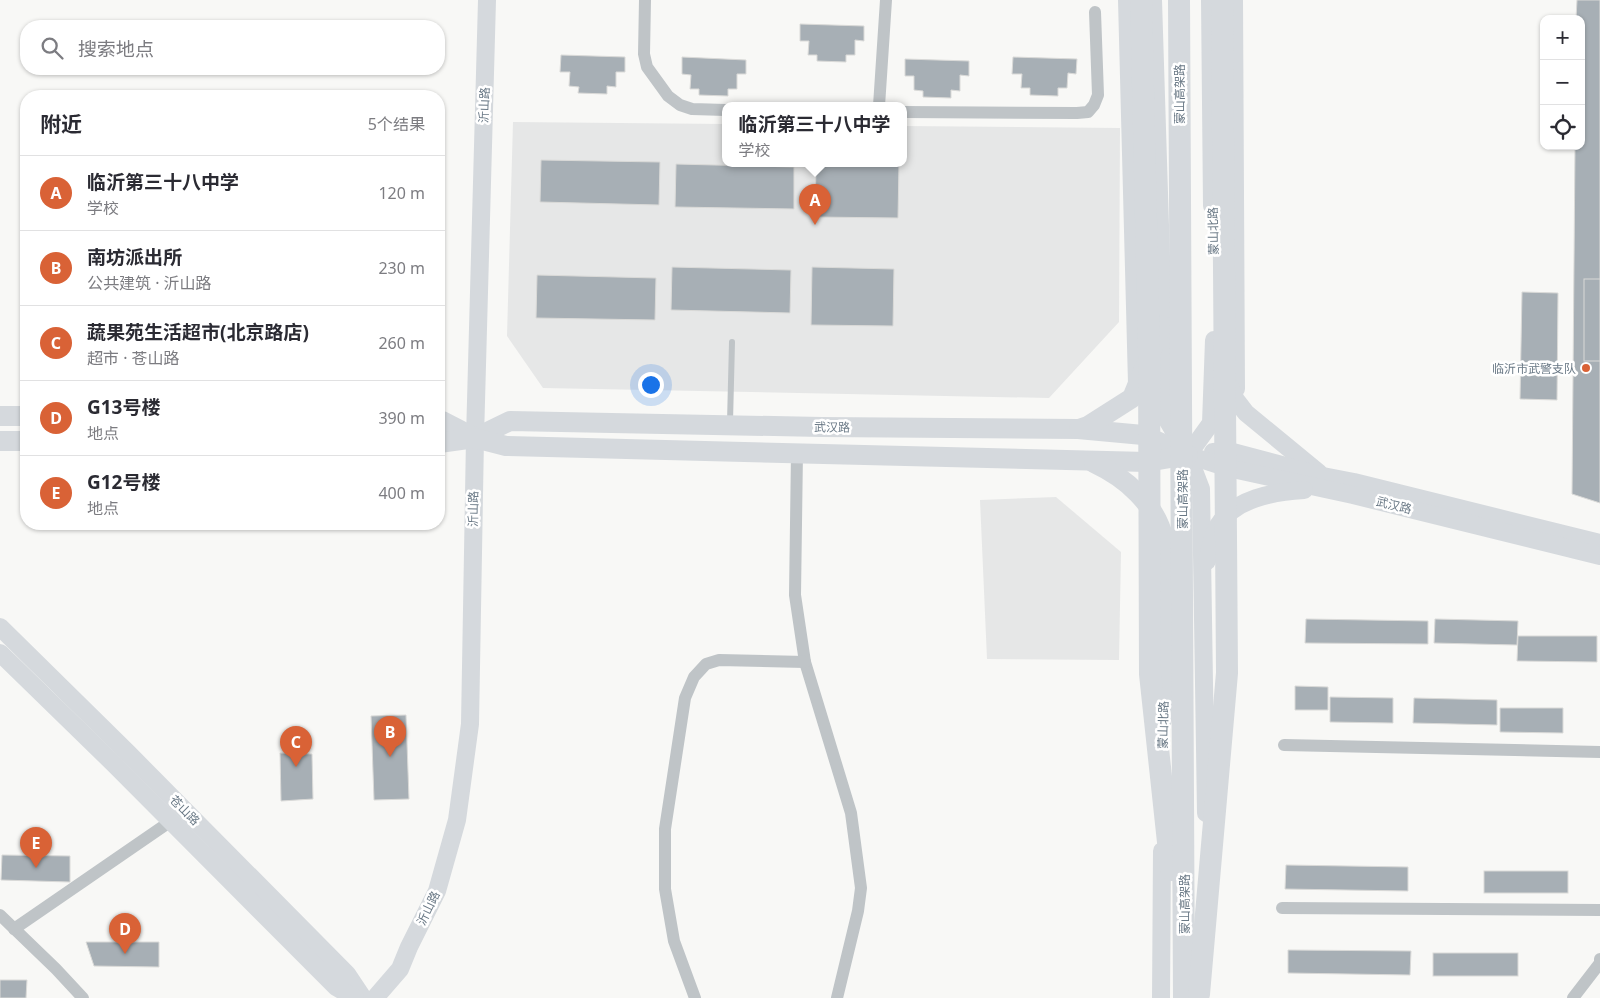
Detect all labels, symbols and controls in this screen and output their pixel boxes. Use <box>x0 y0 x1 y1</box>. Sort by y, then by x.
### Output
map controls <box>1540 15 1585 150</box>
button: + <box>1540 15 1585 60</box>
search box <box>20 20 445 75</box>
icon: search <box>38 34 66 62</box>
text: 搜索地点 <box>78 36 154 62</box>
button: − <box>1540 60 1585 105</box>
street label: 蒙山高架路 <box>1171 64 1188 124</box>
street label: 沂山路 <box>475 87 493 123</box>
popup <box>722 102 907 167</box>
button: locate <box>1540 105 1585 150</box>
text: 附近 <box>40 110 82 138</box>
text: 临沂第三十八中学 <box>738 111 891 137</box>
text: 5个结果 <box>368 113 425 135</box>
text: 学校 <box>738 139 771 161</box>
text: 临沂第三十八中学 <box>87 169 239 195</box>
text: A <box>50 182 62 204</box>
text: 120 m <box>378 182 425 204</box>
pin: A <box>799 184 831 225</box>
text: 学校 <box>87 197 119 219</box>
street label: 蒙山北路 <box>1204 207 1222 255</box>
text: 南坊派出所 <box>87 244 182 270</box>
text: B <box>51 257 61 279</box>
text: 230 m <box>378 257 425 279</box>
text: 公共建筑 · 沂山路 <box>87 272 212 294</box>
text: 蔬果苑生活超市(北京路店) <box>87 319 309 345</box>
text: C <box>51 332 61 354</box>
text: 260 m <box>378 332 425 354</box>
text: 超市 · 苍山路 <box>87 347 180 369</box>
place label: 临沂市武警支队 <box>1492 360 1576 377</box>
marker: 临沂市武警支队 <box>1580 362 1592 374</box>
your location <box>638 372 664 398</box>
text: G13号楼 <box>87 394 161 420</box>
text: D <box>50 407 62 429</box>
text: 390 m <box>378 407 425 429</box>
street label: 武汉路 <box>814 418 850 436</box>
text: 地点 <box>87 422 119 444</box>
text: G12号楼 <box>87 469 161 495</box>
street label: 蒙山高架路 <box>1174 469 1191 529</box>
text: E <box>52 482 60 504</box>
text: 400 m <box>378 482 425 504</box>
street label: 沂山路 <box>464 491 482 527</box>
street label: 武汉路 <box>1374 492 1414 518</box>
text: 地点 <box>87 497 119 519</box>
street label: 蒙山北路 <box>1154 701 1172 749</box>
pin: B <box>374 716 406 757</box>
pin: C <box>280 726 312 767</box>
street label: 苍山路 <box>166 791 204 829</box>
pin: E <box>20 827 52 868</box>
street label: 蒙山高架路 <box>1176 874 1193 934</box>
street label: 沂山路 <box>412 888 444 928</box>
pin: D <box>109 913 141 954</box>

